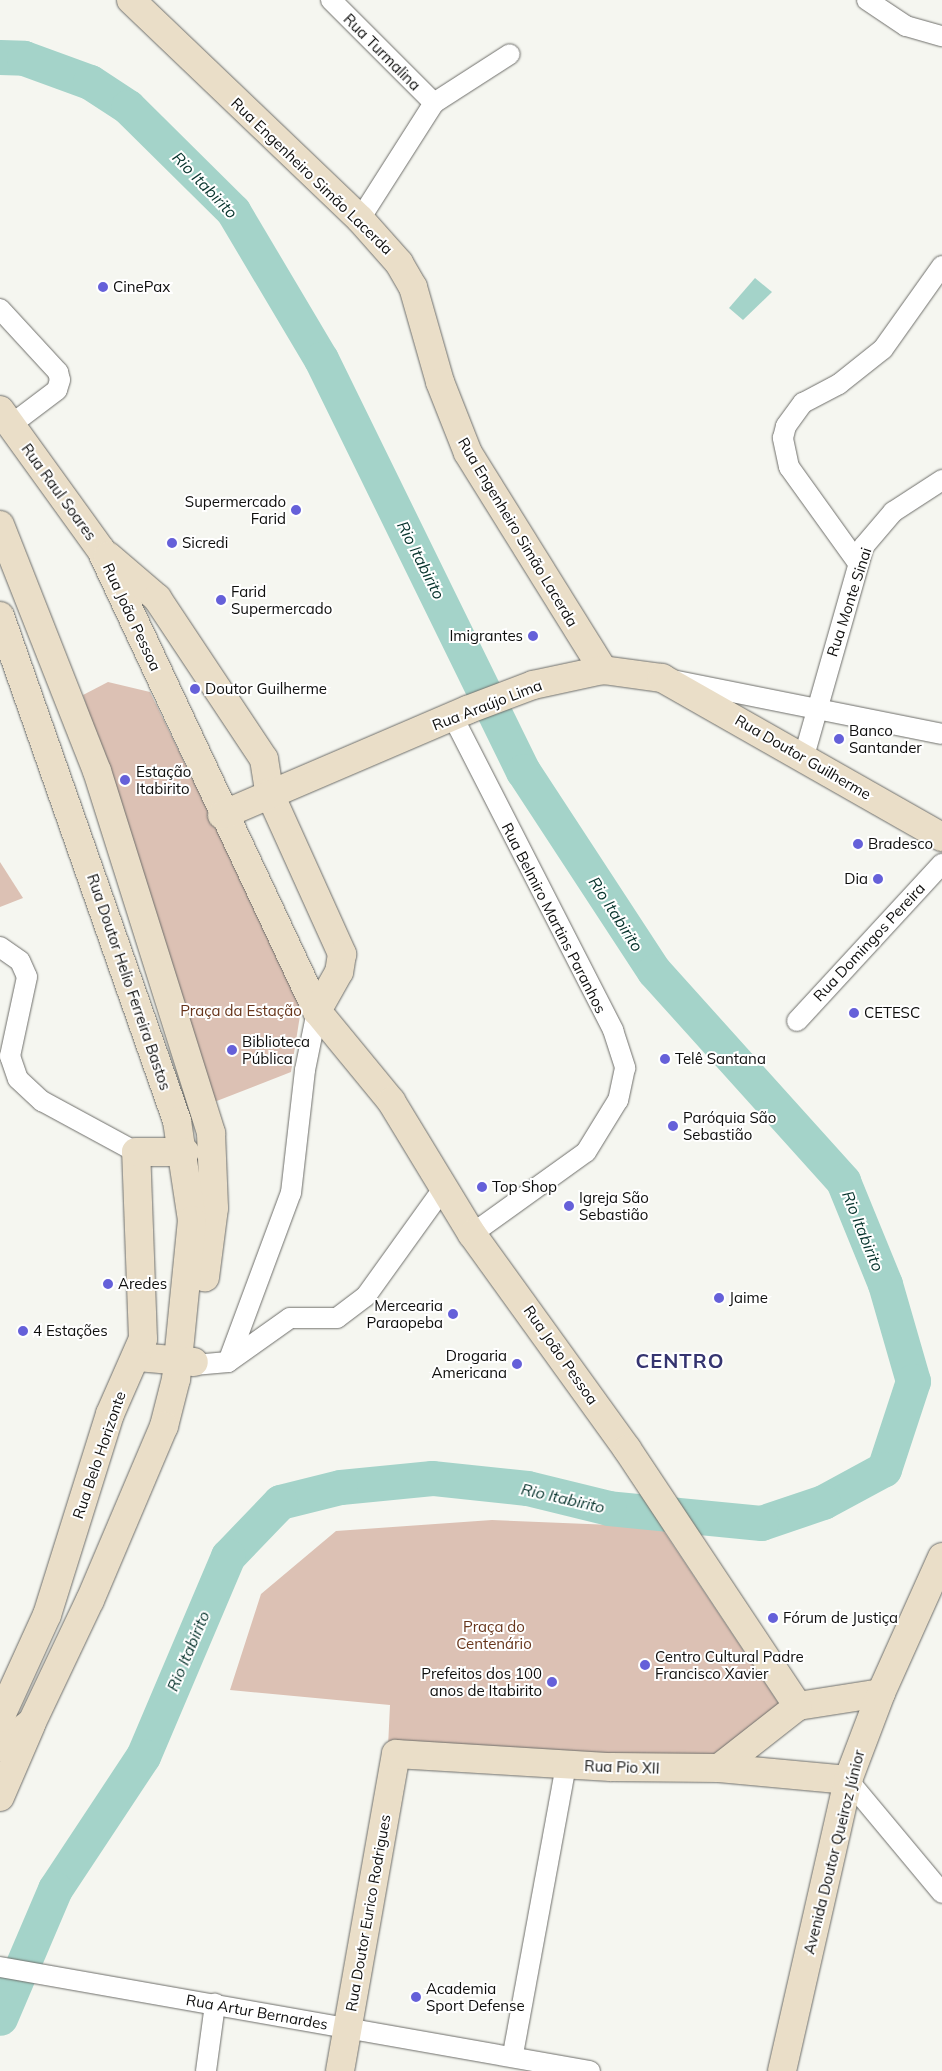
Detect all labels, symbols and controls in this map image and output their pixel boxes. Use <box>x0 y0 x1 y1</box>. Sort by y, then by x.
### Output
street label: Rua Turmalina <box>340 10 424 94</box>
street label: Rua Engenheiro Simão Lacerda <box>228 94 396 258</box>
water label: Rio Itabirito <box>168 148 242 222</box>
place label: CinePax <box>113 278 170 296</box>
marker: CinePax <box>97 281 109 293</box>
street label: Rua Engenheiro Simão Lacerda <box>454 434 582 630</box>
street label: Rua Raul Soares <box>18 440 100 544</box>
place label: Supermercado Farid <box>185 492 286 527</box>
marker: Supermercado Farid <box>290 504 302 516</box>
water label: Rio Itabirito <box>393 518 449 602</box>
place label: Sicredi <box>182 534 228 552</box>
marker: Sicredi <box>166 537 178 549</box>
street label: Rua Monte Sinai <box>823 545 875 659</box>
street label: Rua João Pessoa <box>99 560 165 674</box>
place label: Farid Supermercado <box>231 582 332 617</box>
marker: Farid Supermercado <box>215 594 227 606</box>
place label: Imigrantes <box>449 627 523 645</box>
marker: Imigrantes <box>527 630 539 642</box>
street label: Rua Araújo Lima <box>430 676 544 734</box>
place label: Doutor Guilherme <box>205 680 327 698</box>
marker: Doutor Guilherme <box>189 683 201 695</box>
street label: Rua Doutor Guilherme <box>732 711 874 803</box>
place label: Banco Santander <box>849 721 922 756</box>
marker: Banco Santander <box>833 733 845 745</box>
place label: Estação Itabirito <box>136 762 191 797</box>
marker: Estação Itabirito <box>118 773 132 787</box>
street label: Rua Belmiro Martins Paranhos <box>498 820 610 1016</box>
place label: Bradesco <box>868 835 933 853</box>
marker: Bradesco <box>852 838 864 850</box>
place label: Dia <box>844 870 868 888</box>
street label: Rua Doutor Helio Ferreira Bastos <box>83 871 175 1093</box>
water label: Rio Itabirito <box>585 873 647 955</box>
marker: Dia <box>872 873 884 885</box>
street label: Rua Domingos Pereira <box>809 879 929 1005</box>
park label: Praça da Estação <box>180 1002 302 1020</box>
place label: CETESC <box>864 1004 920 1022</box>
marker: CETESC <box>848 1007 860 1019</box>
place label: Biblioteca Pública <box>242 1032 310 1067</box>
marker: Biblioteca Pública <box>226 1044 238 1056</box>
place label: Telê Santana <box>675 1050 766 1068</box>
marker: Telê Santana <box>659 1053 671 1065</box>
place label: Paróquia São Sebastião <box>683 1108 776 1143</box>
marker: Paróquia São Sebastião <box>667 1120 679 1132</box>
place label: Top Shop <box>492 1178 557 1196</box>
marker: Top Shop <box>476 1181 488 1193</box>
place label: Igreja São Sebastião <box>579 1188 649 1223</box>
water label: Rio Itabirito <box>838 1188 888 1274</box>
marker: Igreja São Sebastião <box>563 1200 575 1212</box>
place label: Aredes <box>118 1275 167 1293</box>
marker: Aredes <box>102 1278 114 1290</box>
place label: Jaime <box>729 1289 768 1307</box>
marker: Jaime <box>713 1292 725 1304</box>
place label: Mercearia Paraopeba <box>367 1296 443 1331</box>
street label: Rua João Pessoa <box>520 1302 602 1408</box>
marker: Mercearia Paraopeba <box>447 1308 459 1320</box>
place label: 4 Estações <box>33 1322 108 1340</box>
marker: 4 Estações <box>17 1325 29 1337</box>
place label: Drogaria Americana <box>431 1346 507 1381</box>
district label: CENTRO <box>635 1348 725 1372</box>
marker: Drogaria Americana <box>511 1358 523 1370</box>
street label: Rua Belo Horizonte <box>69 1389 129 1521</box>
water label: Rio Itabirito <box>519 1479 607 1517</box>
water label: Rio Itabirito <box>163 1608 213 1694</box>
place label: Fórum de Justiça <box>783 1609 898 1627</box>
marker: Fórum de Justiça <box>767 1612 779 1624</box>
park label: Praça do Centenário <box>456 1617 532 1652</box>
place label: Centro Cultural Padre Francisco Xavier <box>655 1647 804 1682</box>
marker: Centro Cultural Padre Francisco Xavier <box>639 1659 651 1671</box>
place label: Prefeitos dos 100 anos de Itabirito <box>421 1664 542 1699</box>
marker: Prefeitos dos 100 anos de Itabirito <box>546 1676 558 1688</box>
street label: Avenida Doutor Queiroz Júnior <box>800 1748 868 1956</box>
street label: Rua Pio XII <box>584 1757 660 1777</box>
street label: Rua Doutor Eurico Rodrigues <box>342 1813 394 2013</box>
place label: Academia Sport Defense <box>426 1979 525 2014</box>
street label: Rua Artur Bernardes <box>185 1991 329 2033</box>
marker: Academia Sport Defense <box>410 1991 422 2003</box>

